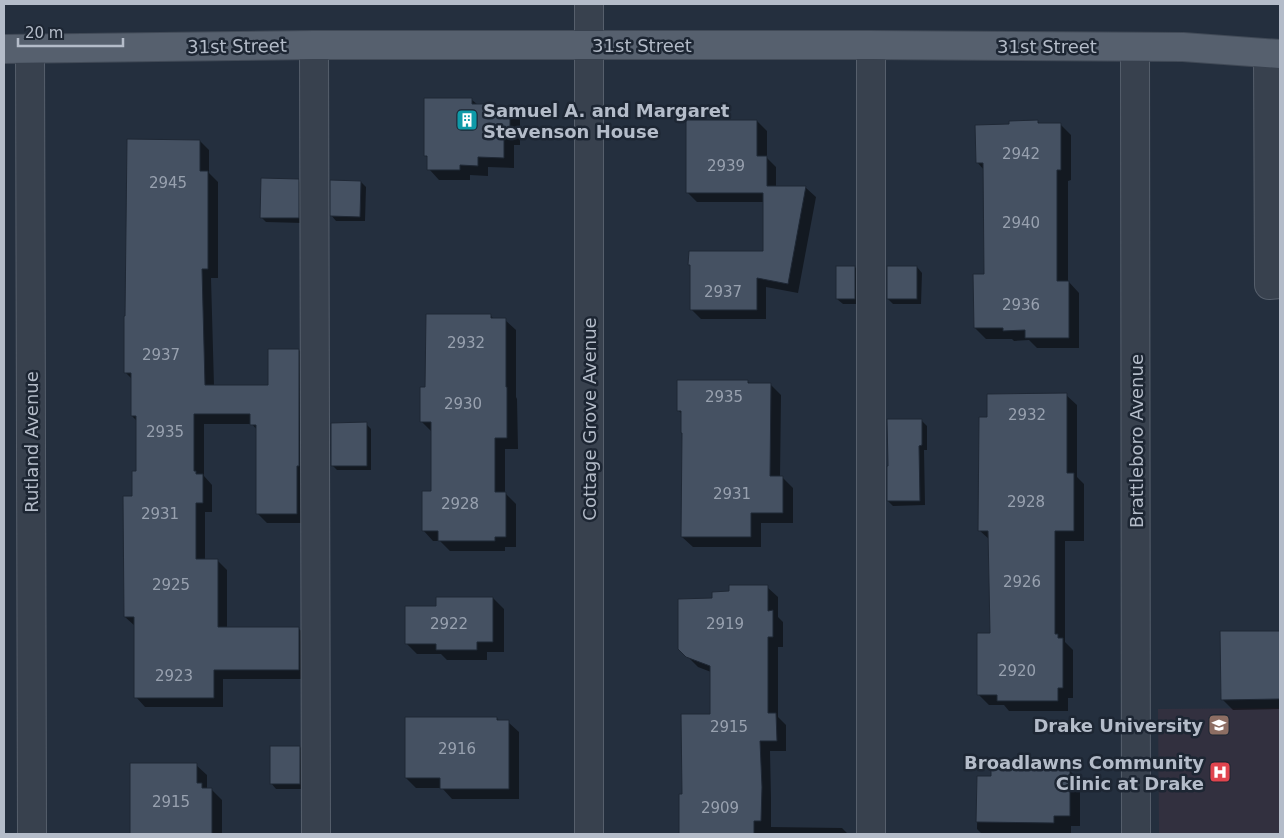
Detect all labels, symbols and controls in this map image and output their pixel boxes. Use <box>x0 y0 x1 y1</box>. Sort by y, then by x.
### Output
scale bar <box>18 15 122 47</box>
text: 20 m <box>25 24 63 42</box>
street label: 31st Street <box>187 35 287 57</box>
street label: 31st Street <box>592 35 692 56</box>
street label: 31st Street <box>997 36 1097 57</box>
place label: Samuel A. and Margaret Stevenson House <box>483 100 730 142</box>
building icon: Samuel A. and Margaret Stevenson House <box>455 108 479 132</box>
house number: 2942 <box>1002 145 1040 163</box>
house number: 2939 <box>707 157 745 175</box>
house number: 2945 <box>149 174 187 192</box>
house number: 2940 <box>1002 214 1040 232</box>
house number: 2937 <box>704 283 742 301</box>
house number: 2936 <box>1002 296 1040 314</box>
street label: Cottage Grove Avenue <box>579 317 600 521</box>
house number: 2932 <box>447 334 485 352</box>
house number: 2937 <box>142 346 180 364</box>
street label: Brattleboro Avenue <box>1126 354 1147 528</box>
street label: Rutland Avenue <box>21 371 42 513</box>
house number: 2935 <box>705 388 743 406</box>
house number: 2930 <box>444 395 482 413</box>
house number: 2932 <box>1008 406 1046 424</box>
house number: 2935 <box>146 423 184 441</box>
house number: 2931 <box>713 485 751 503</box>
house number: 2928 <box>1007 493 1045 511</box>
house number: 2928 <box>441 495 479 513</box>
house number: 2931 <box>141 505 179 523</box>
house number: 2926 <box>1003 573 1041 591</box>
house number: 2925 <box>152 576 190 594</box>
house number: 2922 <box>430 615 468 633</box>
house number: 2919 <box>706 615 744 633</box>
house number: 2920 <box>998 662 1036 680</box>
house number: 2923 <box>155 667 193 685</box>
school or university icon: Drake University <box>1207 713 1231 737</box>
place label: Drake University <box>1033 715 1203 736</box>
house number: 2915 <box>710 718 748 736</box>
house number: 2916 <box>438 740 476 758</box>
place label: Broadlawns Community Clinic at Drake <box>964 752 1204 794</box>
hospital icon: Broadlawns Community Clinic at Drake <box>1208 760 1232 784</box>
house number: 2915 <box>152 793 190 811</box>
house number: 2909 <box>701 799 739 817</box>

